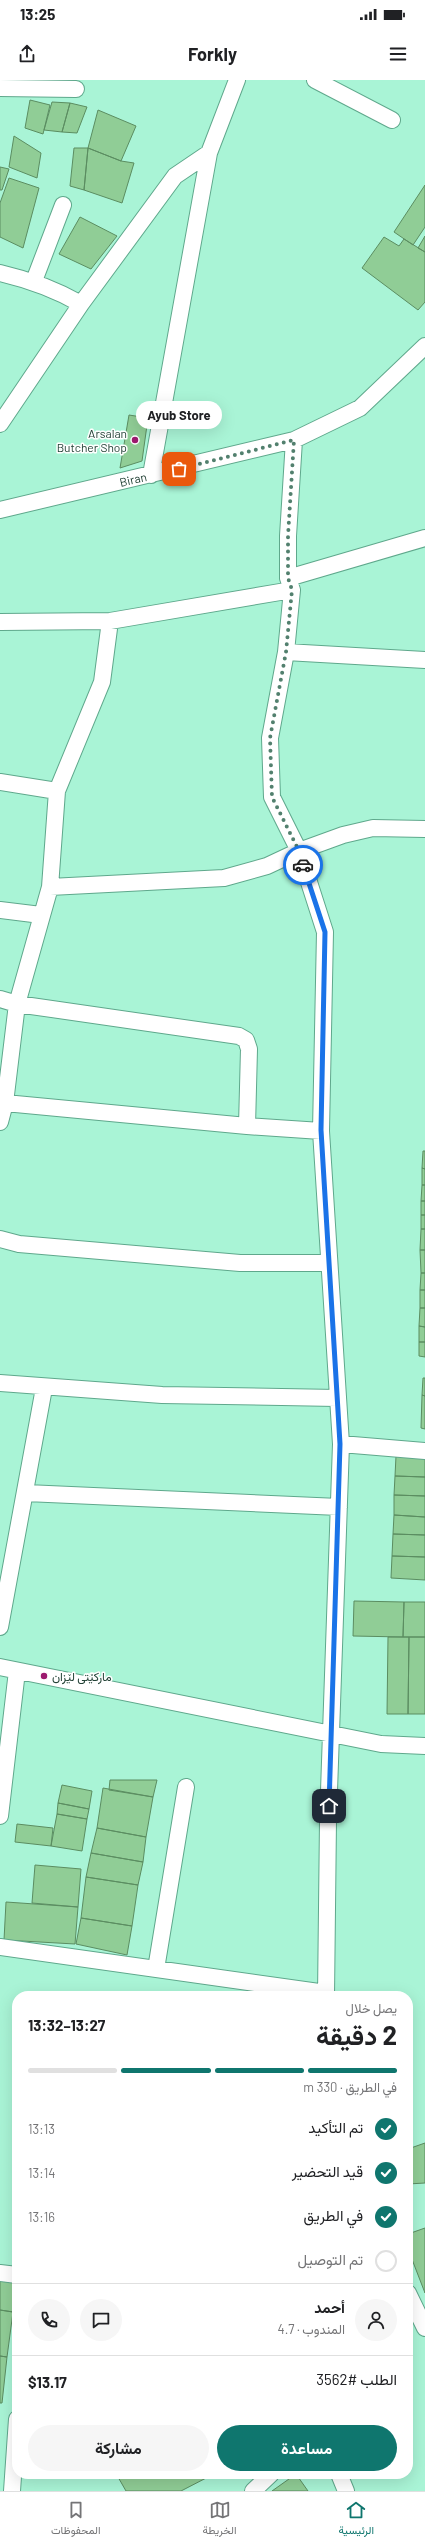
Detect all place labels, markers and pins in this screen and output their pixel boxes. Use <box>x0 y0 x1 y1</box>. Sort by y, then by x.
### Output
callout: Ayub Store <box>136 401 222 429</box>
place label: Arsalan Butcher Shop <box>57 426 127 454</box>
marker: Arsalan Butcher Shop <box>130 435 140 445</box>
pin <box>162 452 196 486</box>
place label: مارکێتی لێزان <box>52 1669 112 1685</box>
marker: مارکێتی لێزان <box>39 1671 49 1681</box>
pin <box>312 1789 346 1823</box>

